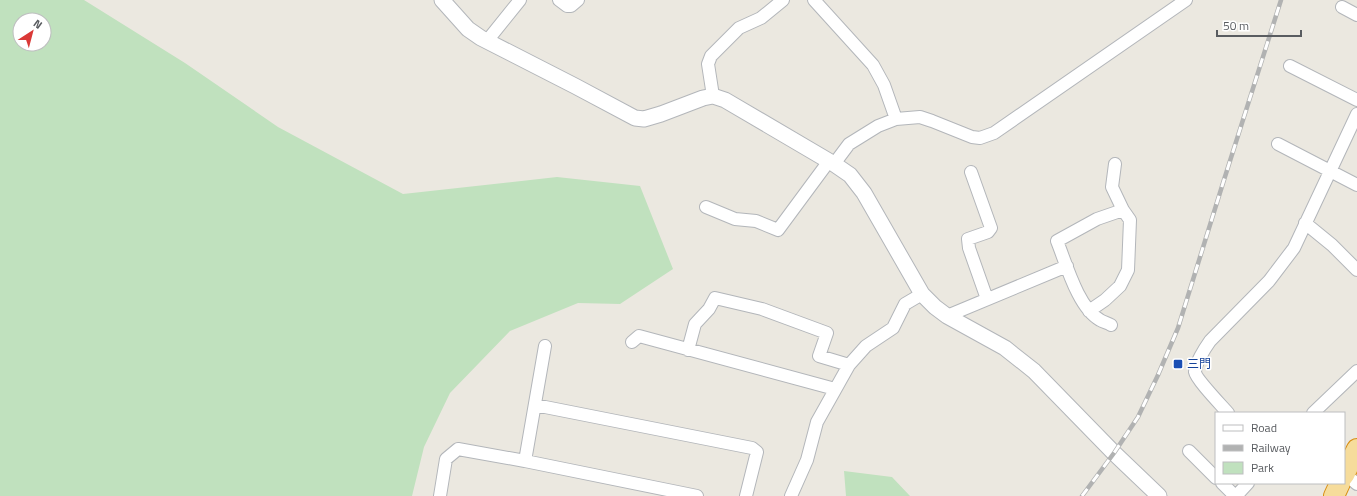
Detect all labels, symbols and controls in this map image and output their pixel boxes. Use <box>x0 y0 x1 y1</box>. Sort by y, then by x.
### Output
north arrow <box>12 12 52 52</box>
scale bar <box>1217 12 1301 38</box>
text: N <box>30 15 46 33</box>
text: 50 m <box>1223 16 1249 35</box>
place label: 三門 <box>1187 354 1211 373</box>
marker: 三門 <box>1172 358 1184 370</box>
legend <box>1215 412 1345 484</box>
text: Road <box>1251 418 1277 437</box>
text: Railway <box>1251 438 1291 457</box>
text: Park <box>1251 458 1274 477</box>

